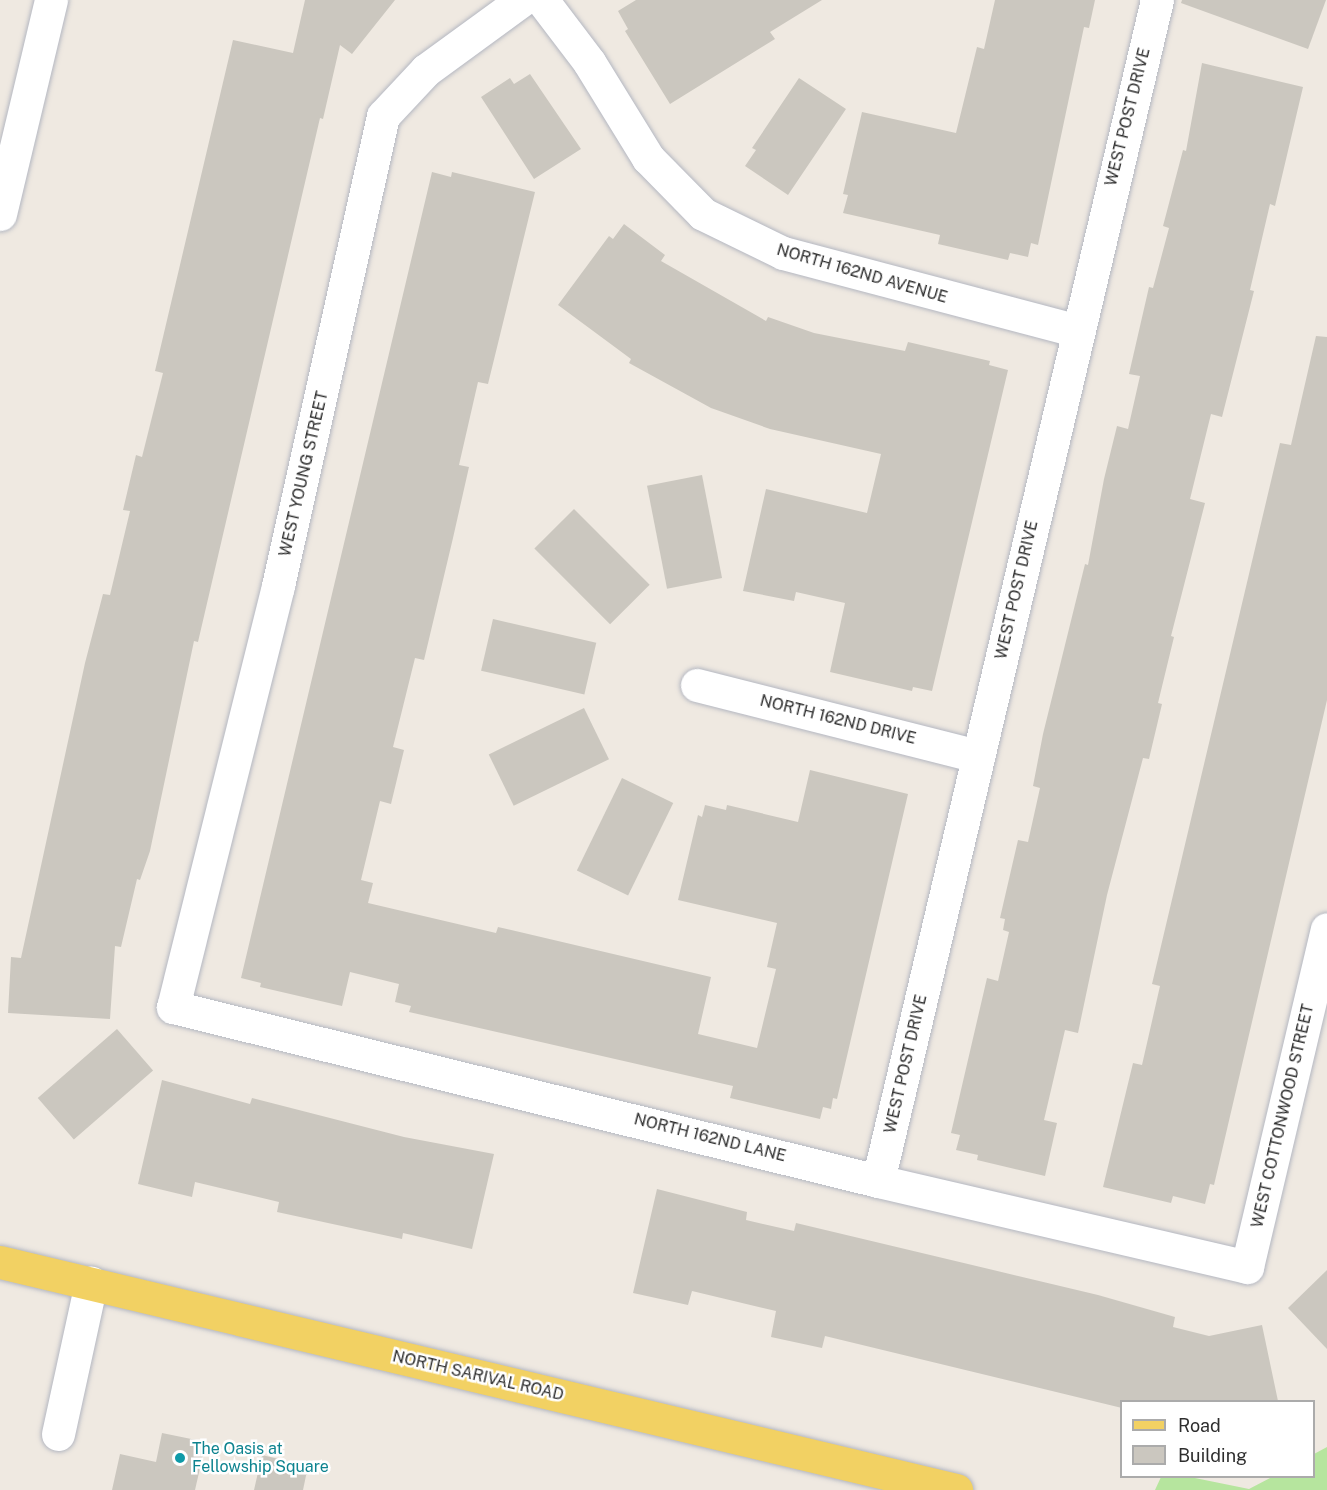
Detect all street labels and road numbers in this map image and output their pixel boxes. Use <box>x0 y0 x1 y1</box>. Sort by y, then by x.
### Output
street label: WEST POST DRIVE <box>1102 46 1154 188</box>
street label: NORTH 162ND AVENUE <box>774 240 950 308</box>
street label: WEST YOUNG STREET <box>276 389 332 559</box>
street label: WEST POST DRIVE <box>992 519 1042 661</box>
street label: NORTH 162ND DRIVE <box>758 691 918 749</box>
street label: WEST POST DRIVE <box>881 993 931 1135</box>
street label: WEST COTTONWOOD STREET <box>1248 1002 1318 1230</box>
street label: NORTH 162ND LANE <box>632 1110 788 1166</box>
street label: NORTH SARIVAL ROAD <box>391 1347 565 1405</box>

